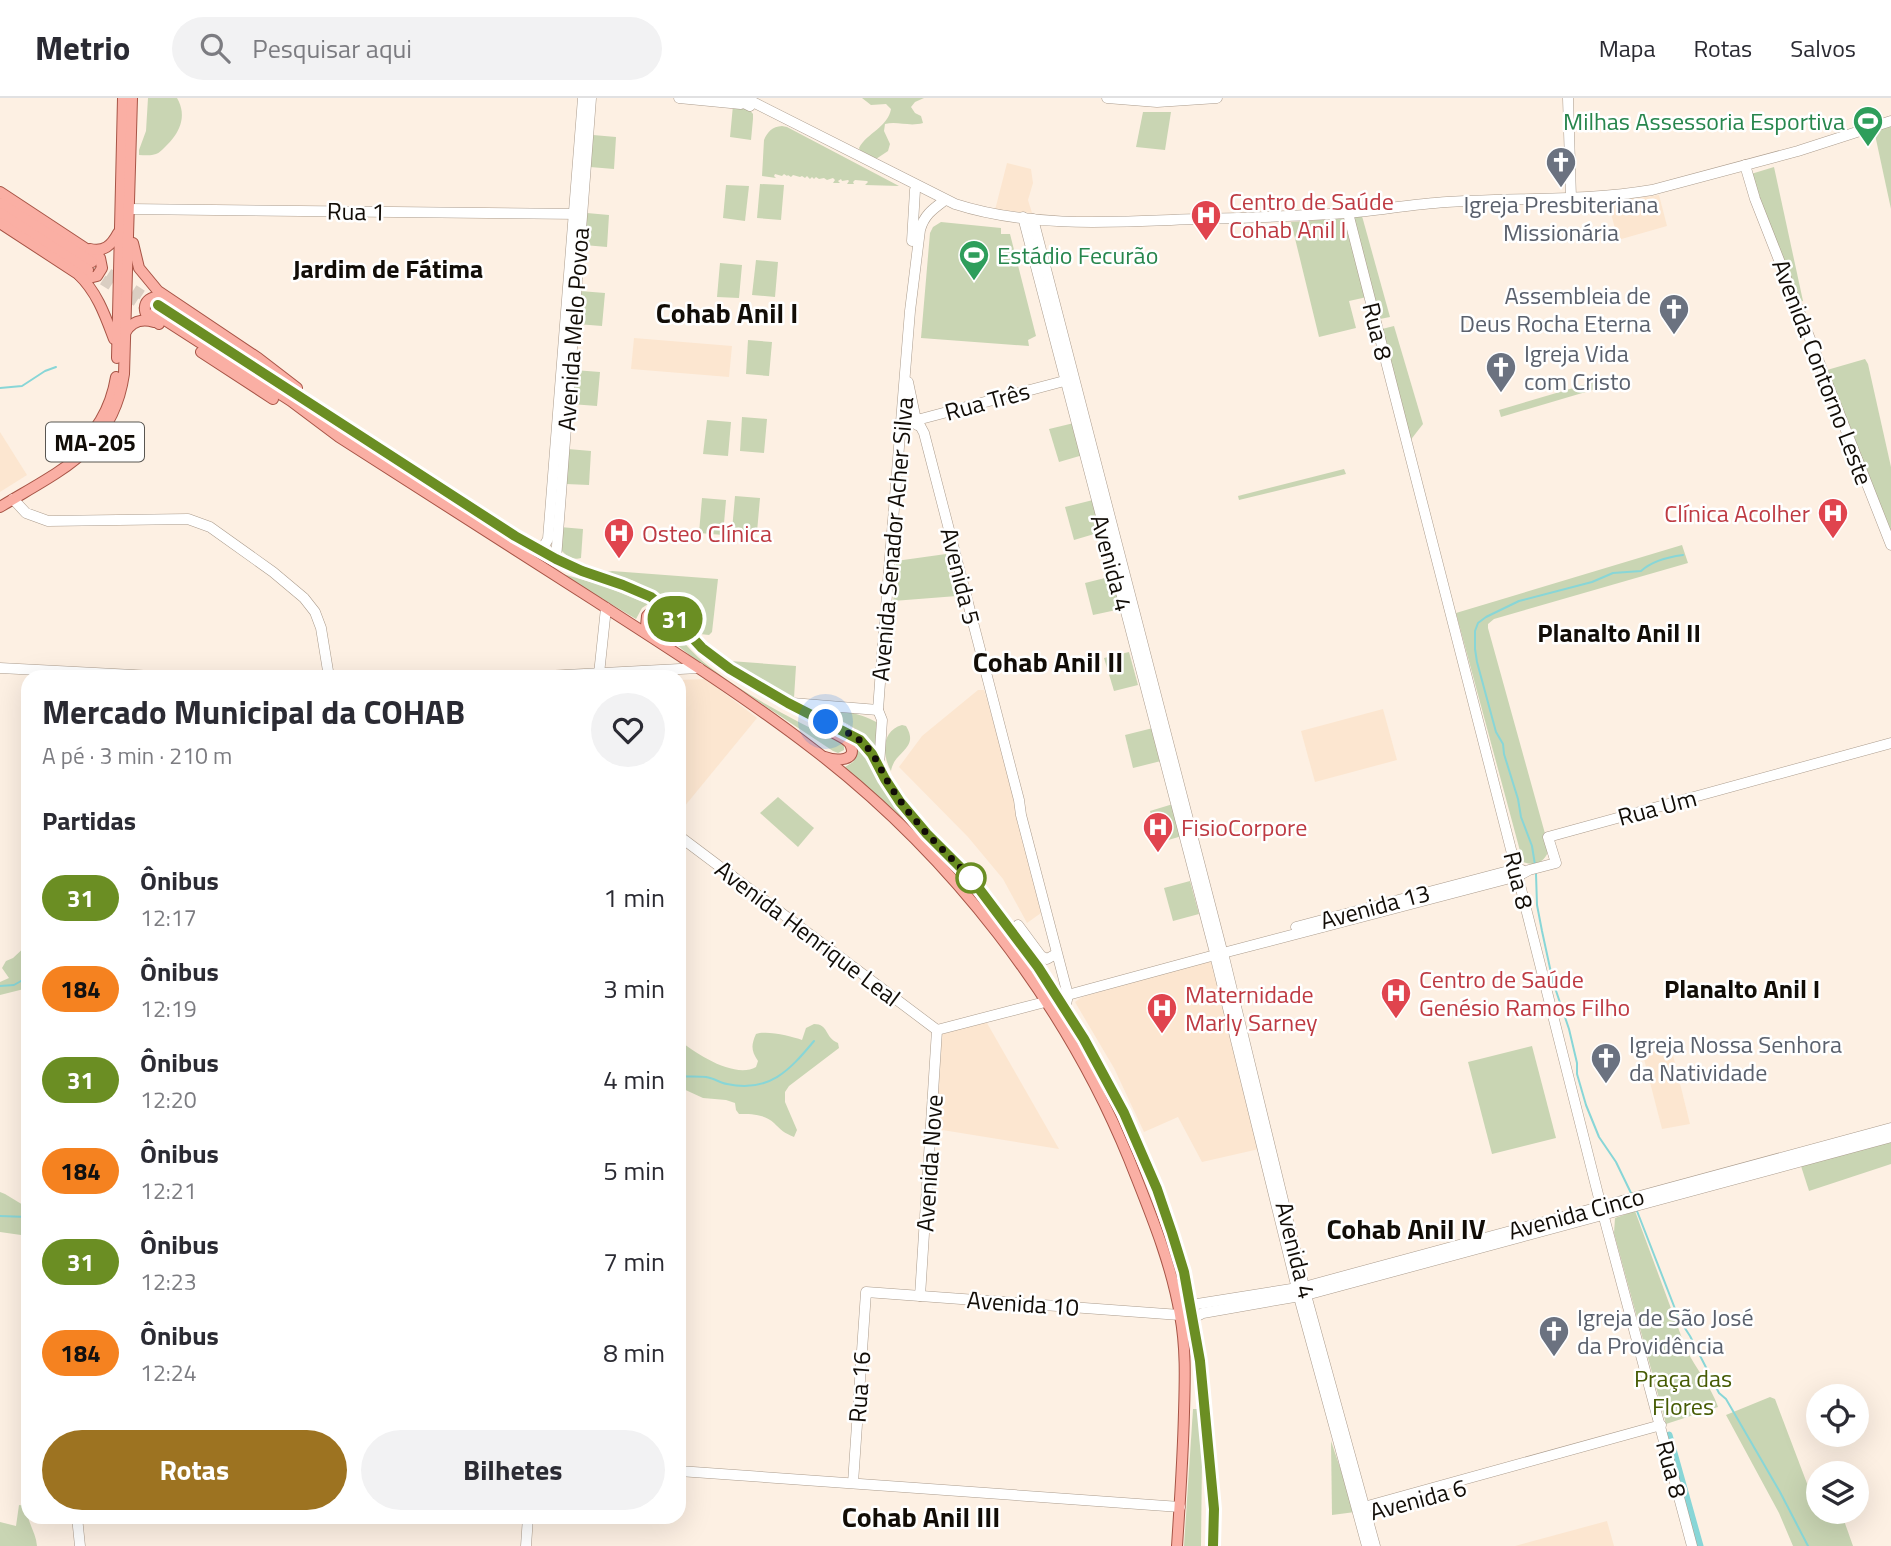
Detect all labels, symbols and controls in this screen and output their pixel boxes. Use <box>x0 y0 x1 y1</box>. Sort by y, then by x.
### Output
search box <box>172 17 662 80</box>
text: Metrio <box>35 23 130 73</box>
icon: search <box>196 29 234 67</box>
text: Pesquisar aqui <box>252 29 412 68</box>
text: Mapa <box>1599 30 1655 66</box>
text: Rotas <box>1693 30 1752 66</box>
text: Salvos <box>1790 30 1856 66</box>
place label: Milhas Assessoria Esportiva <box>1563 103 1845 139</box>
sports icon: Milhas Assessoria Esportiva <box>1851 104 1885 148</box>
church icon: Igreja Presbiteriana Missionária <box>1544 145 1578 189</box>
place label: Centro de Saúde Cohab Anil I <box>1229 183 1394 247</box>
place label: Igreja Presbiteriana Missionária <box>1463 186 1659 250</box>
street label: Rua 1 <box>327 192 385 230</box>
hospital icon: Centro de Saúde Cohab Anil I <box>1189 198 1223 242</box>
street label: Avenida Melo Povoa <box>548 226 598 432</box>
place label: Estádio Fecurão <box>997 237 1158 273</box>
sports icon: Estádio Fecurão <box>957 238 991 282</box>
district label: Jardim de Fátima <box>293 249 483 288</box>
street label: Avenida Contorno Leste <box>1763 254 1883 490</box>
place label: Assembleia de Deus Rocha Eterna <box>1459 277 1651 341</box>
district label: Cohab Anil I <box>656 291 798 334</box>
church icon: Assembleia de Deus Rocha Eterna <box>1657 292 1691 336</box>
street label: Rua 8 <box>1353 298 1403 364</box>
place label: Igreja Vida com Cristo <box>1524 335 1631 399</box>
church icon: Igreja Vida com Cristo <box>1484 350 1518 394</box>
street label: Rua Três <box>940 372 1034 430</box>
street label: Avenida Senador Acher Silva <box>862 396 922 682</box>
road number: MA-205 <box>46 422 144 462</box>
place label: Clínica Acolher <box>1664 495 1810 531</box>
hospital icon: Clínica Acolher <box>1816 496 1850 540</box>
street label: Avenida 4 <box>1082 511 1142 615</box>
place label: Osteo Clínica <box>642 515 772 551</box>
hospital icon: Osteo Clínica <box>602 516 636 560</box>
street label: Avenida 5 <box>932 524 990 628</box>
line badge: 31 <box>644 596 706 642</box>
text: 31 <box>662 601 688 637</box>
district label: Planalto Anil II <box>1537 613 1701 652</box>
district label: Cohab Anil II <box>973 640 1123 683</box>
text: Mercado Municipal da COHAB <box>42 687 465 737</box>
button: heart <box>591 693 665 767</box>
your location <box>808 704 843 739</box>
text: A pé · 3 min · 210 m <box>42 738 232 773</box>
street label: Rua Um <box>1614 779 1700 835</box>
text: Partidas <box>42 801 136 840</box>
place label: FisioCorpore <box>1181 809 1307 845</box>
hospital icon: FisioCorpore <box>1141 810 1175 854</box>
street label: Rua 8 <box>1494 847 1544 913</box>
street label: Avenida Henrique Leal <box>708 851 908 1015</box>
text: Ônibus <box>140 861 219 900</box>
unlabelled marker <box>956 863 986 893</box>
street label: Avenida 13 <box>1316 874 1434 938</box>
text: 1 min <box>603 878 665 917</box>
text: 31 <box>67 880 94 916</box>
text: 12:17 <box>140 900 197 935</box>
text: Ônibus <box>140 952 219 991</box>
place label: Centro de Saúde Genésio Ramos Filho <box>1419 961 1630 1025</box>
text: 3 min <box>603 969 665 1008</box>
district label: Planalto Anil I <box>1664 969 1820 1008</box>
text: 184 <box>60 971 101 1007</box>
place label: Maternidade Marly Sarney <box>1185 976 1318 1040</box>
hospital icon: Centro de Saúde Genésio Ramos Filho <box>1379 976 1413 1020</box>
text: 12:19 <box>140 991 197 1026</box>
hospital icon: Maternidade Marly Sarney <box>1145 991 1179 1035</box>
place label: Igreja Nossa Senhora da Natividade <box>1629 1026 1842 1090</box>
church icon: Igreja Nossa Senhora da Natividade <box>1589 1041 1623 1085</box>
text: Ônibus <box>140 1043 219 1082</box>
text: 4 min <box>603 1060 665 1099</box>
text: 31 <box>67 1062 94 1098</box>
text: 12:20 <box>140 1082 197 1117</box>
street label: Avenida Nove <box>906 1093 952 1233</box>
text: Ônibus <box>140 1134 219 1173</box>
text: 5 min <box>603 1151 665 1190</box>
text: 184 <box>60 1153 101 1189</box>
text: 12:21 <box>140 1173 197 1208</box>
street label: Avenida Cinco <box>1504 1178 1648 1248</box>
street label: Avenida 4 <box>1267 1198 1325 1302</box>
district label: Cohab Anil IV <box>1326 1207 1486 1250</box>
text: Ônibus <box>140 1225 219 1264</box>
text: 7 min <box>603 1242 665 1281</box>
text: 31 <box>67 1244 94 1280</box>
text: 12:23 <box>140 1264 197 1299</box>
street label: Avenida 10 <box>966 1281 1080 1325</box>
place label: Igreja de São José da Providência <box>1577 1299 1754 1363</box>
church icon: Igreja de São José da Providência <box>1537 1314 1571 1358</box>
text: Ônibus <box>140 1316 219 1355</box>
text: 8 min <box>603 1333 665 1372</box>
text: 184 <box>60 1335 101 1371</box>
street label: Rua 16 <box>839 1350 879 1424</box>
text: 12:24 <box>140 1355 197 1390</box>
park label: Praça das Flores <box>1634 1360 1732 1424</box>
map controls <box>1806 1384 1869 1524</box>
button: locate <box>1806 1384 1869 1447</box>
button: Rotas <box>42 1430 347 1510</box>
button: Bilhetes <box>361 1430 665 1510</box>
street label: Rua 8 <box>1647 1436 1697 1502</box>
button: layers <box>1806 1461 1869 1524</box>
street label: Avenida 6 <box>1366 1469 1470 1529</box>
district label: Cohab Anil III <box>842 1495 1000 1538</box>

